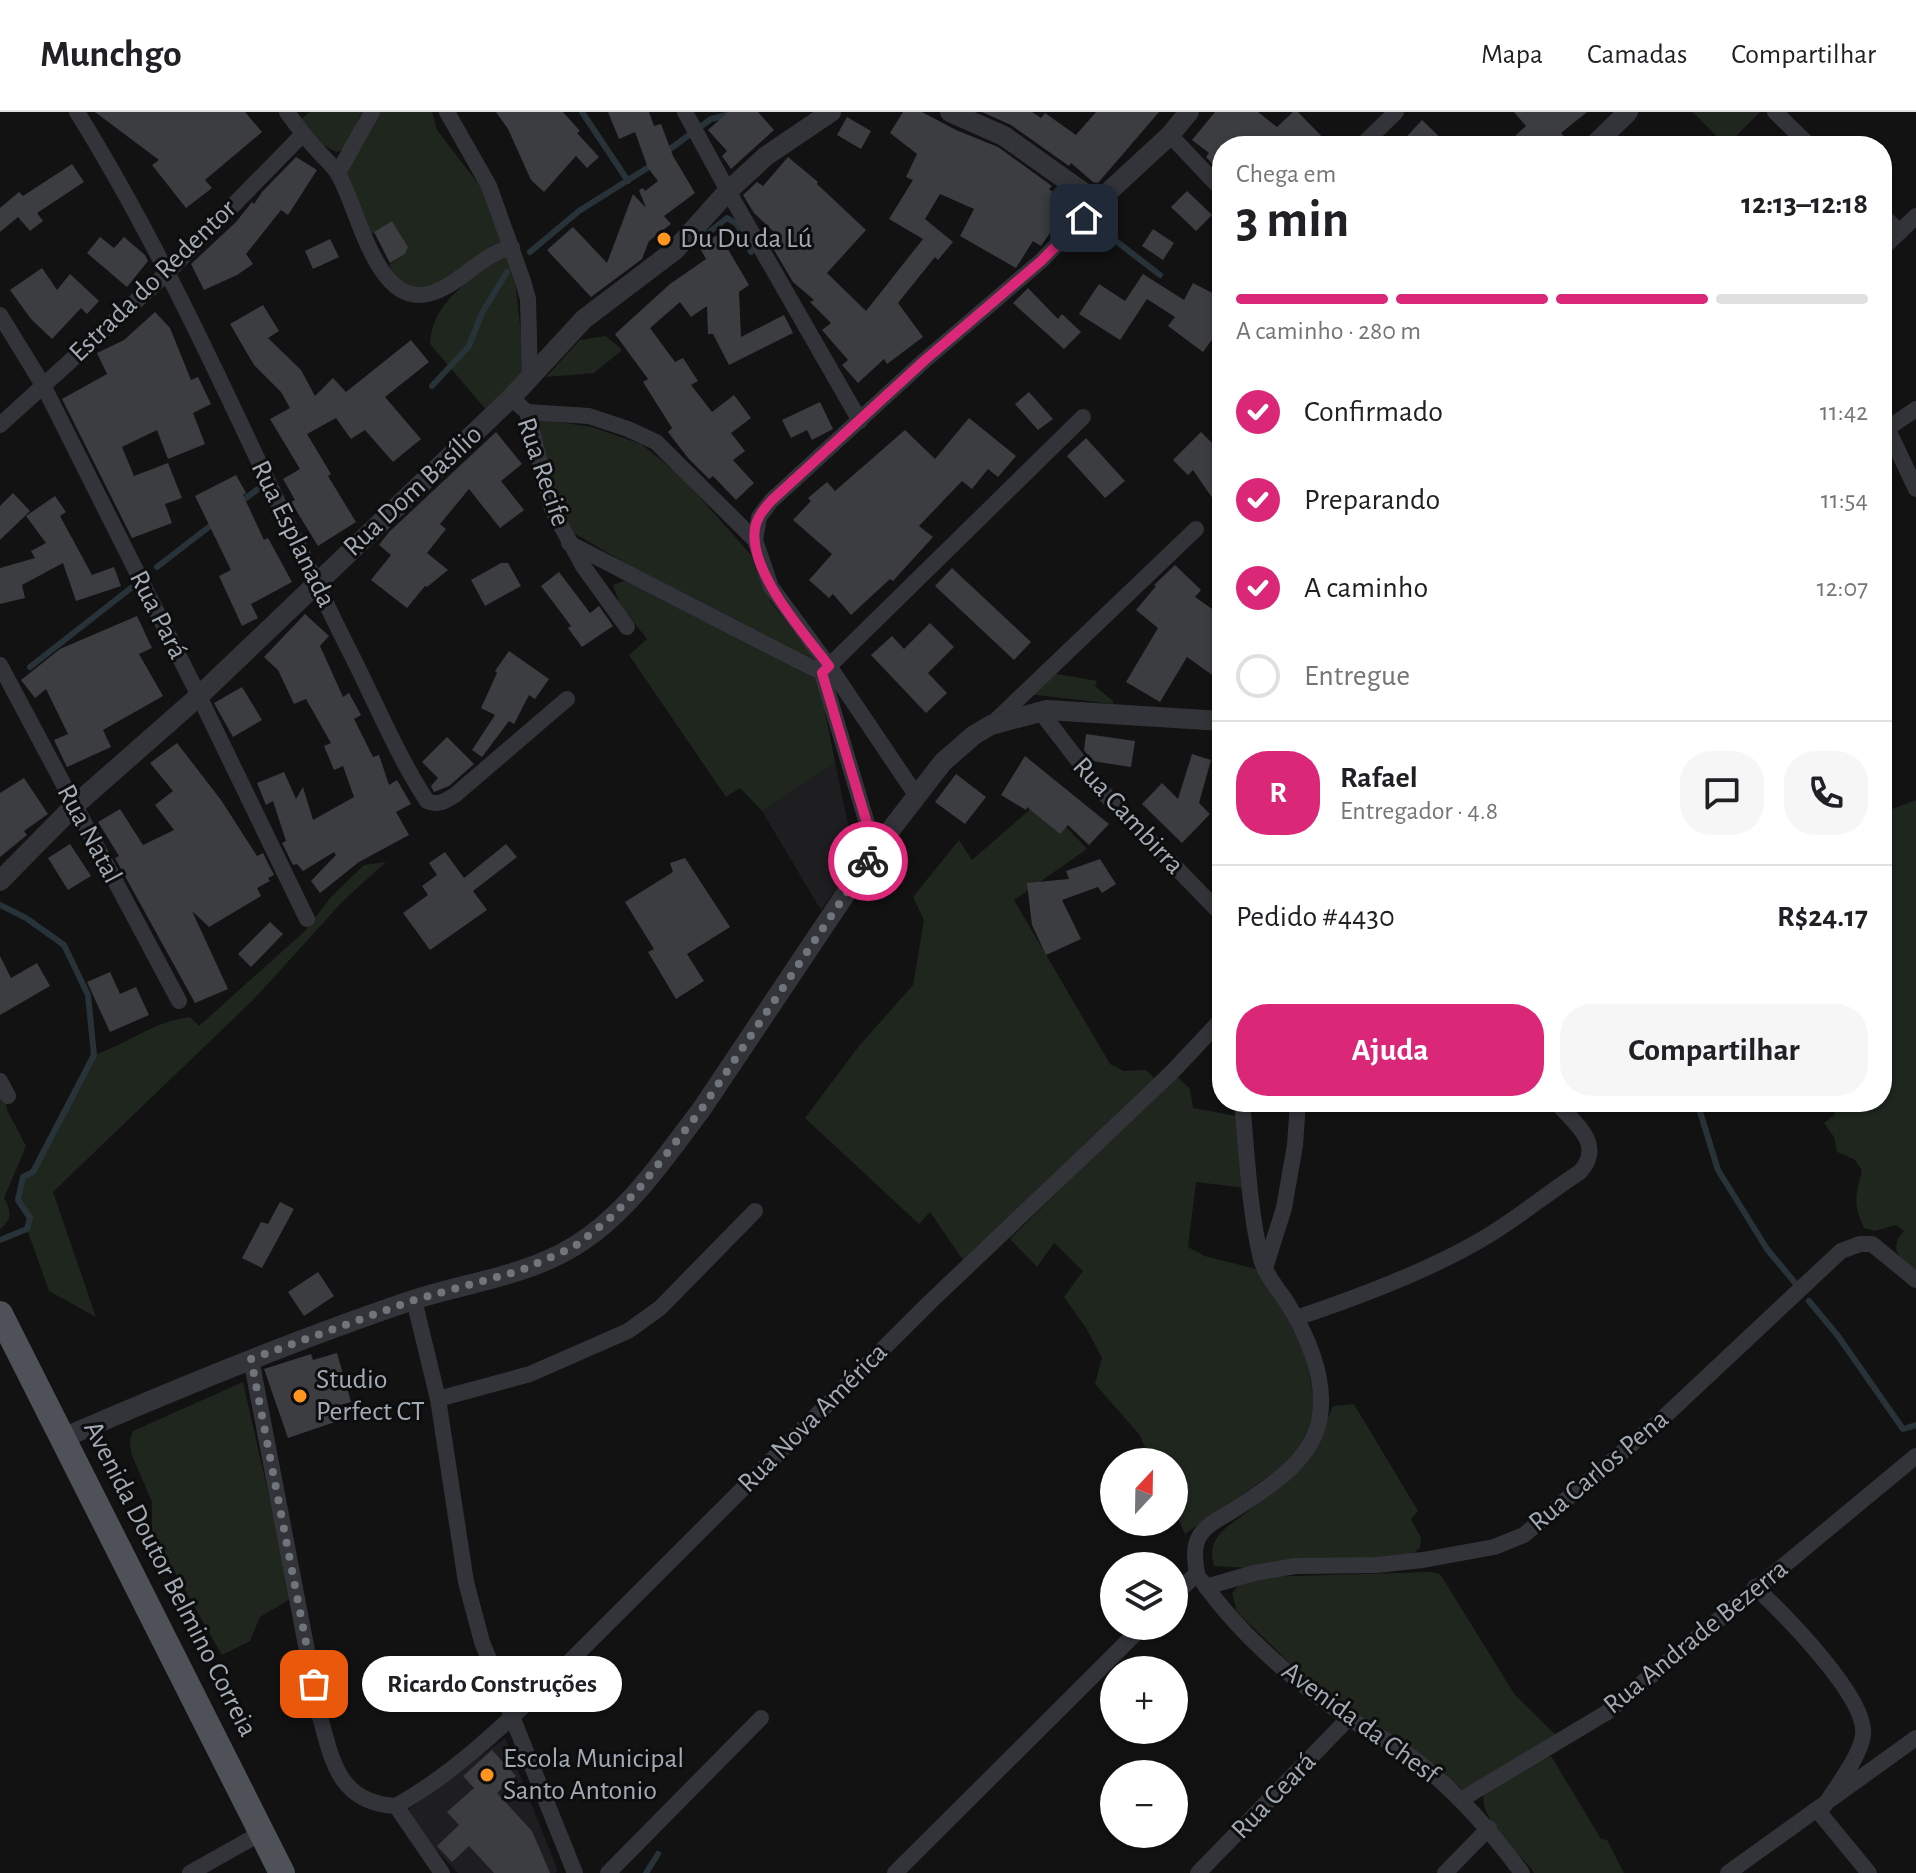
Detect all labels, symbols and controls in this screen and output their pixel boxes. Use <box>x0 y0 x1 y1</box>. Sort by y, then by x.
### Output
text: Munchgo <box>40 36 182 74</box>
text: Mapa <box>1481 41 1543 69</box>
text: Camadas <box>1587 41 1687 69</box>
text: Compartilhar <box>1731 41 1876 69</box>
text: Chega em <box>1236 161 1336 187</box>
pin <box>1050 184 1118 252</box>
text: 12:13–12:18 <box>1741 189 1868 219</box>
text: 3 min <box>1236 194 1349 246</box>
street label: Estrada do Redentor <box>64 195 242 367</box>
icon: home <box>1062 196 1106 240</box>
place label: Du Du da Lú <box>680 225 812 253</box>
marker: Du Du da Lú <box>655 230 673 248</box>
text: A caminho · 280 m <box>1236 318 1421 344</box>
icon: check <box>1236 390 1280 434</box>
text: Confirmado <box>1304 397 1443 427</box>
text: 11:42 <box>1820 399 1868 425</box>
street label: Rua Recife <box>511 414 575 530</box>
street label: Rua Dom Basílio <box>338 420 488 562</box>
street label: Rua Esplanada <box>246 456 341 612</box>
icon: check <box>1236 478 1280 522</box>
text: Preparando <box>1304 485 1440 515</box>
text: 11:54 <box>1821 487 1868 513</box>
street label: Rua Pará <box>124 566 192 664</box>
icon: check <box>1236 566 1280 610</box>
text: A caminho <box>1304 573 1428 603</box>
text: 12:07 <box>1817 575 1868 601</box>
text: Entregue <box>1304 661 1410 691</box>
button: chat <box>1680 751 1764 835</box>
button: phone <box>1784 751 1868 835</box>
street label: Rua Cambirra <box>1067 752 1189 880</box>
text: Rafael <box>1340 763 1418 793</box>
text: R <box>1269 778 1287 808</box>
street label: Rua Natal <box>51 780 127 888</box>
text: Entregador · 4.8 <box>1340 798 1498 824</box>
courier <box>828 821 908 901</box>
icon: bike <box>846 839 890 883</box>
text: Pedido #4430 <box>1236 902 1395 932</box>
text: R$24.17 <box>1777 902 1868 932</box>
button: Ajuda <box>1236 1004 1544 1096</box>
button: Compartilhar <box>1560 1004 1868 1096</box>
street label: Rua Nova América <box>733 1338 893 1498</box>
place label: Studio Perfect CT <box>316 1366 425 1426</box>
marker: Studio Perfect CT <box>291 1387 309 1405</box>
street label: Rua Carlos Pena <box>1524 1405 1674 1537</box>
street label: Avenida Doutor Belmino Correia <box>78 1417 262 1741</box>
north arrow <box>1100 1448 1188 1536</box>
map controls <box>1100 1448 1188 1848</box>
button: layers <box>1100 1552 1188 1640</box>
street label: Rua Andrade Bezerra <box>1599 1554 1793 1720</box>
pin <box>280 1650 348 1718</box>
callout: Ricardo Construções <box>362 1656 622 1712</box>
button: + <box>1100 1656 1188 1744</box>
street label: Avenida da Chesf <box>1276 1657 1445 1790</box>
icon: bag <box>292 1662 336 1706</box>
text: Ricardo Construções <box>387 1671 597 1697</box>
place label: Escola Municipal Santo Antonio <box>503 1745 684 1805</box>
street label: Rua Ceará <box>1226 1747 1322 1845</box>
button: − <box>1100 1760 1188 1848</box>
marker: Escola Municipal Santo Antonio <box>478 1766 496 1784</box>

